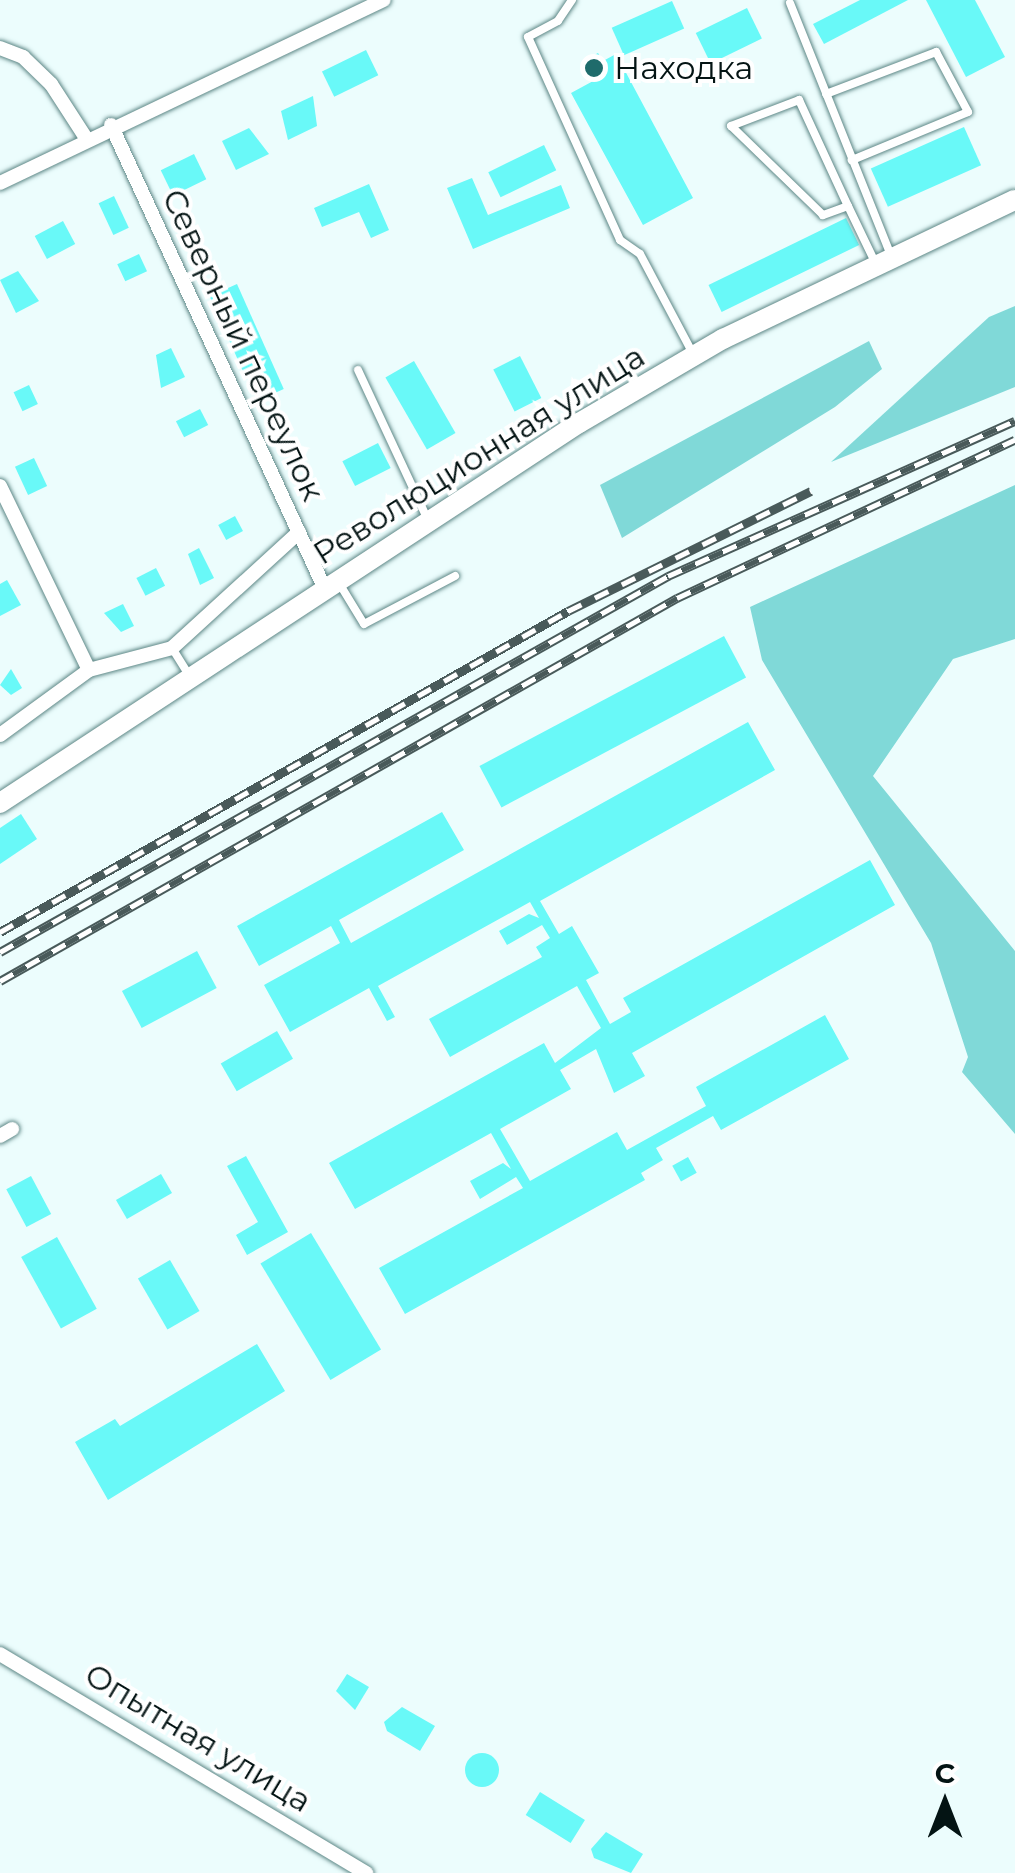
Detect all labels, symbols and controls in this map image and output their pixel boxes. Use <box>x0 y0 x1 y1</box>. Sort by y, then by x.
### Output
place label: Находка <box>614 49 753 87</box>
marker: Находка <box>583 57 605 79</box>
street label: Северный переулок <box>154 183 332 507</box>
street label: Революционная улица <box>306 337 652 573</box>
street label: Опытная улица <box>78 1655 318 1821</box>
north arrow <box>895 1753 995 1853</box>
text: С <box>935 1756 955 1790</box>

